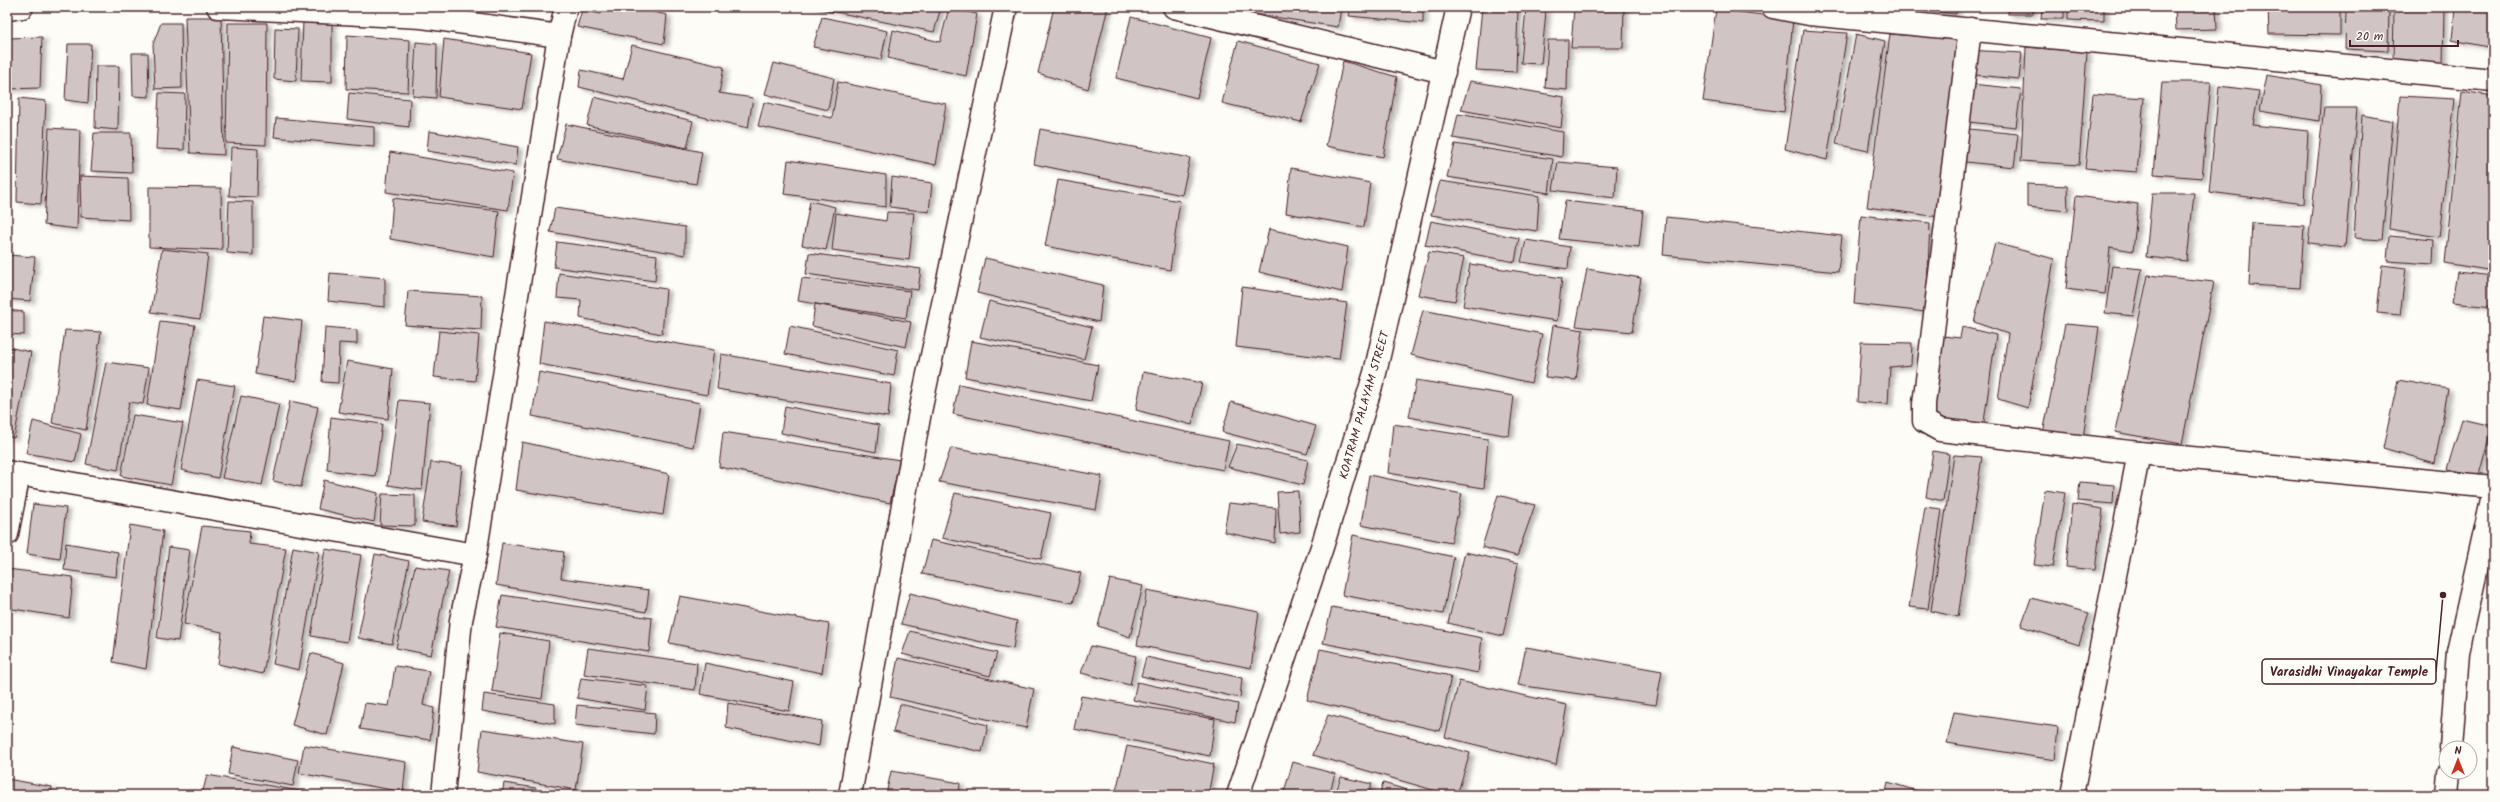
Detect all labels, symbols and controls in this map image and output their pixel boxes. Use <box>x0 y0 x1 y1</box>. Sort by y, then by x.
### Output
scale bar <box>2350 22 2458 48</box>
text: 20 m <box>2356 27 2384 46</box>
street label: KOATRAM PALAYAM STREET <box>1334 327 1395 481</box>
callout: Varasidhi Vinayakar Temple <box>2262 659 2436 684</box>
text: Varasidhi Vinayakar Temple <box>2270 662 2429 683</box>
north arrow <box>2438 740 2478 780</box>
text: N <box>2455 742 2462 760</box>

